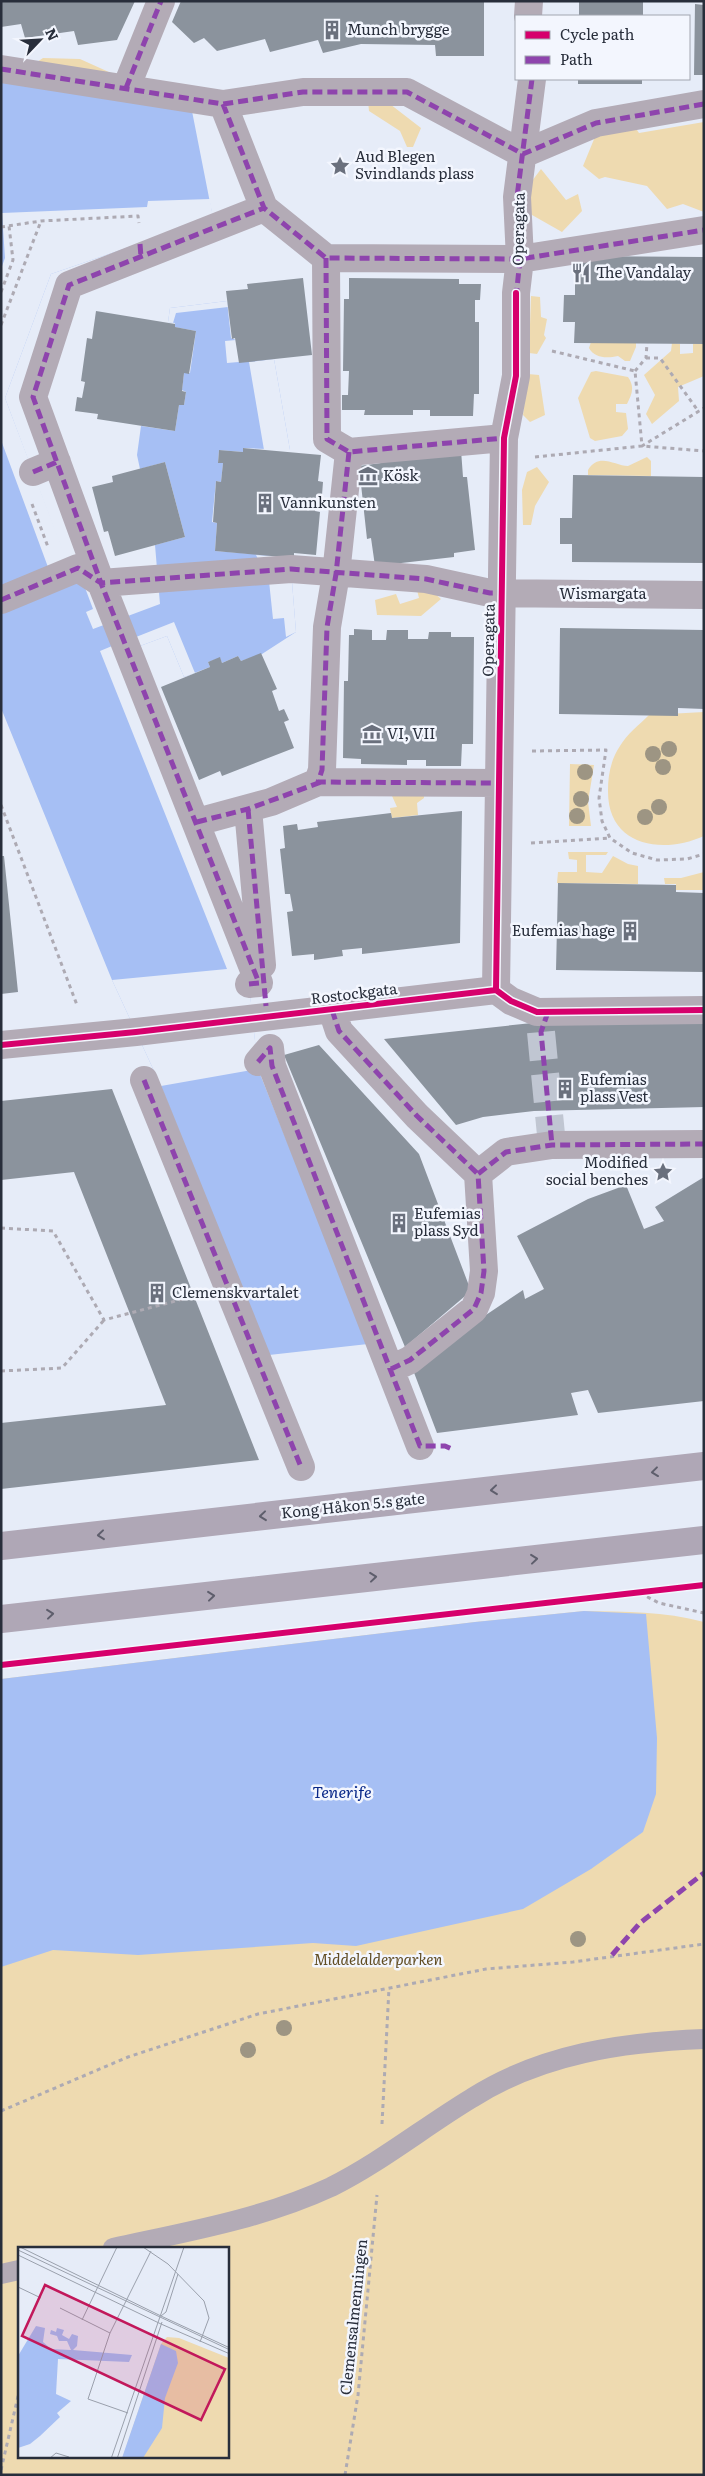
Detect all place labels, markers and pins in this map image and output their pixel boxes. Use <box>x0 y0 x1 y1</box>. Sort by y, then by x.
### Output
place label: Munch brygge <box>347 17 450 40</box>
building icon: Munch brygge <box>321 19 343 41</box>
place label: Aud Blegen Svindlands plass <box>355 144 474 184</box>
place icon: Aud Blegen Svindlands plass <box>329 155 351 177</box>
place label: The Vandalay <box>596 260 692 283</box>
restaurant icon: The Vandalay <box>570 262 592 284</box>
place label: Kösk <box>383 463 419 486</box>
museum icon: Kösk <box>357 465 379 487</box>
place label: Vannkunsten <box>280 490 376 513</box>
building icon: Vannkunsten <box>254 492 276 514</box>
place label: VI, VII <box>387 721 436 744</box>
museum icon: VI, VII <box>361 723 383 745</box>
place label: Eufemias hage <box>512 918 615 941</box>
building icon: Eufemias hage <box>619 920 641 942</box>
place label: Eufemias plass Vest <box>580 1067 648 1107</box>
building icon: Eufemias plass Vest <box>554 1078 576 1100</box>
place label: Modified social benches <box>546 1150 648 1190</box>
place icon: Modified social benches <box>652 1161 674 1183</box>
place label: Eufemias plass Syd <box>414 1201 481 1241</box>
building icon: Eufemias plass Syd <box>388 1212 410 1234</box>
place label: Clemenskvartalet <box>172 1280 299 1303</box>
building icon: Clemenskvartalet <box>146 1282 168 1304</box>

